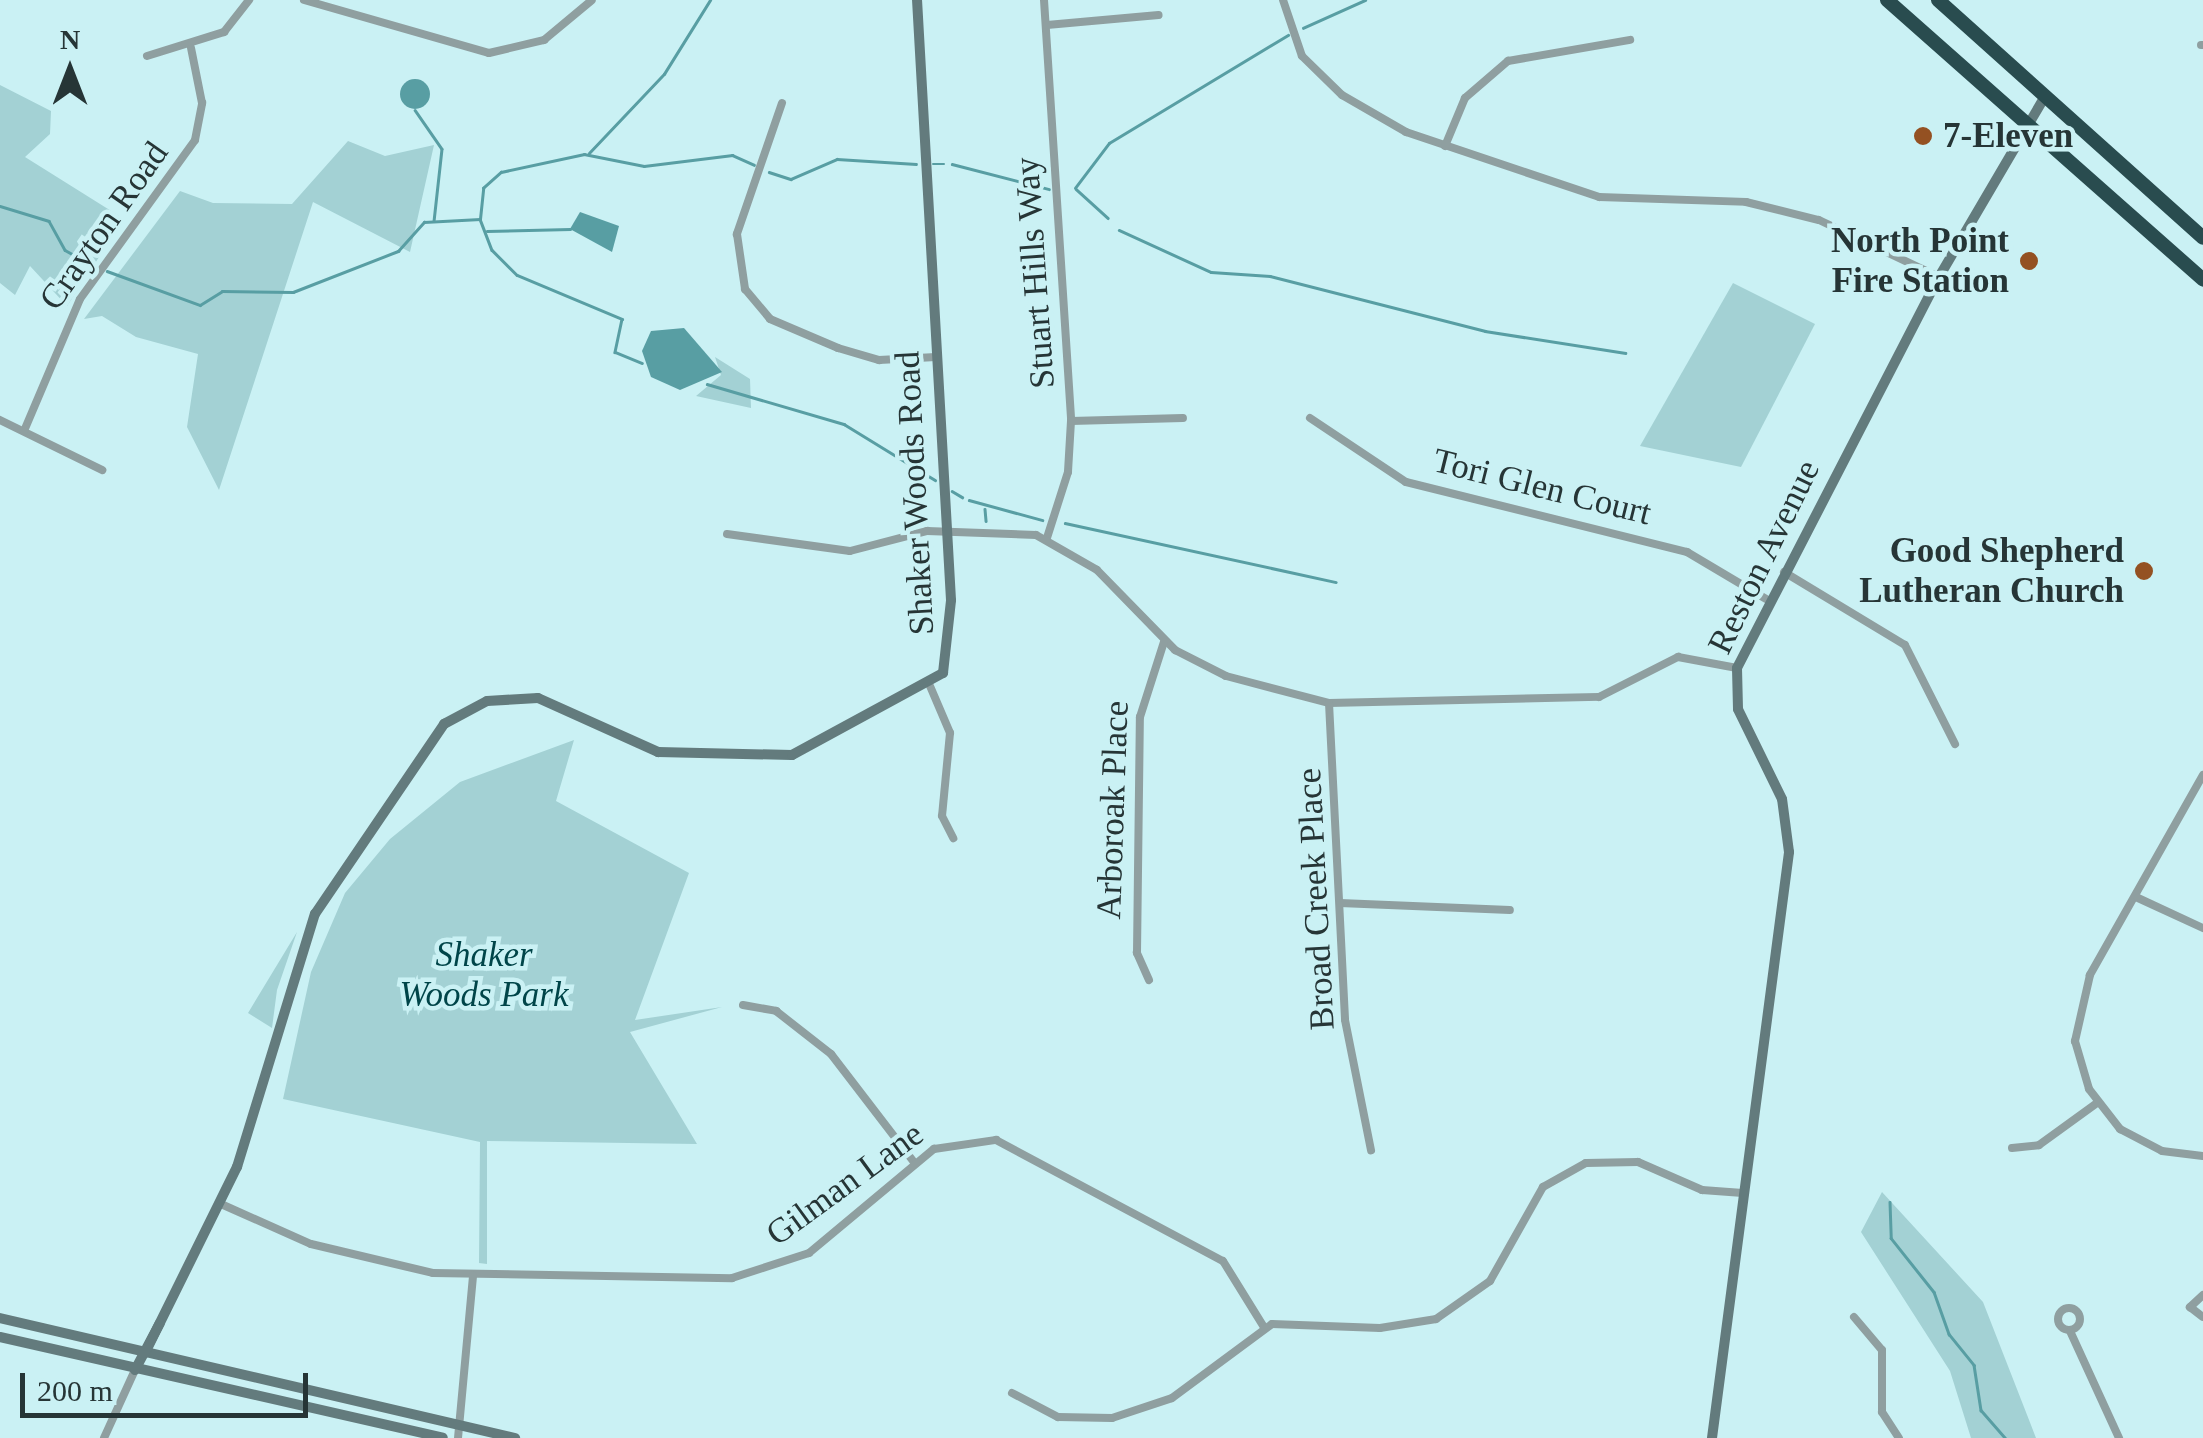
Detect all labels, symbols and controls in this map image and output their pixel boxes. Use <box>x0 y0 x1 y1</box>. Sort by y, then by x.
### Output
north arrow <box>20 20 120 120</box>
text: N <box>60 24 80 55</box>
place label: 7-Eleven <box>1943 115 2073 157</box>
marker: 7-Eleven <box>1912 125 1934 147</box>
street label: Crayton Road <box>31 134 177 318</box>
street label: Stuart Hills Way <box>1006 156 1064 390</box>
place label: North Point Fire Station <box>1831 220 2009 302</box>
marker: North Point Fire Station <box>2018 250 2040 272</box>
street label: Shaker Woods Road <box>887 350 943 636</box>
street label: Tori Glen Court <box>1429 440 1655 534</box>
street label: Reston Avenue <box>1699 452 1829 662</box>
place label: Good Shepherd Lutheran Church <box>1859 530 2124 612</box>
marker: Good Shepherd Lutheran Church <box>2133 560 2155 582</box>
street label: Arboroak Place <box>1088 700 1138 920</box>
street label: Broad Creek Place <box>1288 767 1344 1031</box>
park label: Shaker Woods Park <box>400 934 568 1016</box>
street label: Gilman Lane <box>758 1113 932 1255</box>
scale bar <box>25 1353 312 1415</box>
text: 200 m <box>37 1374 113 1407</box>

